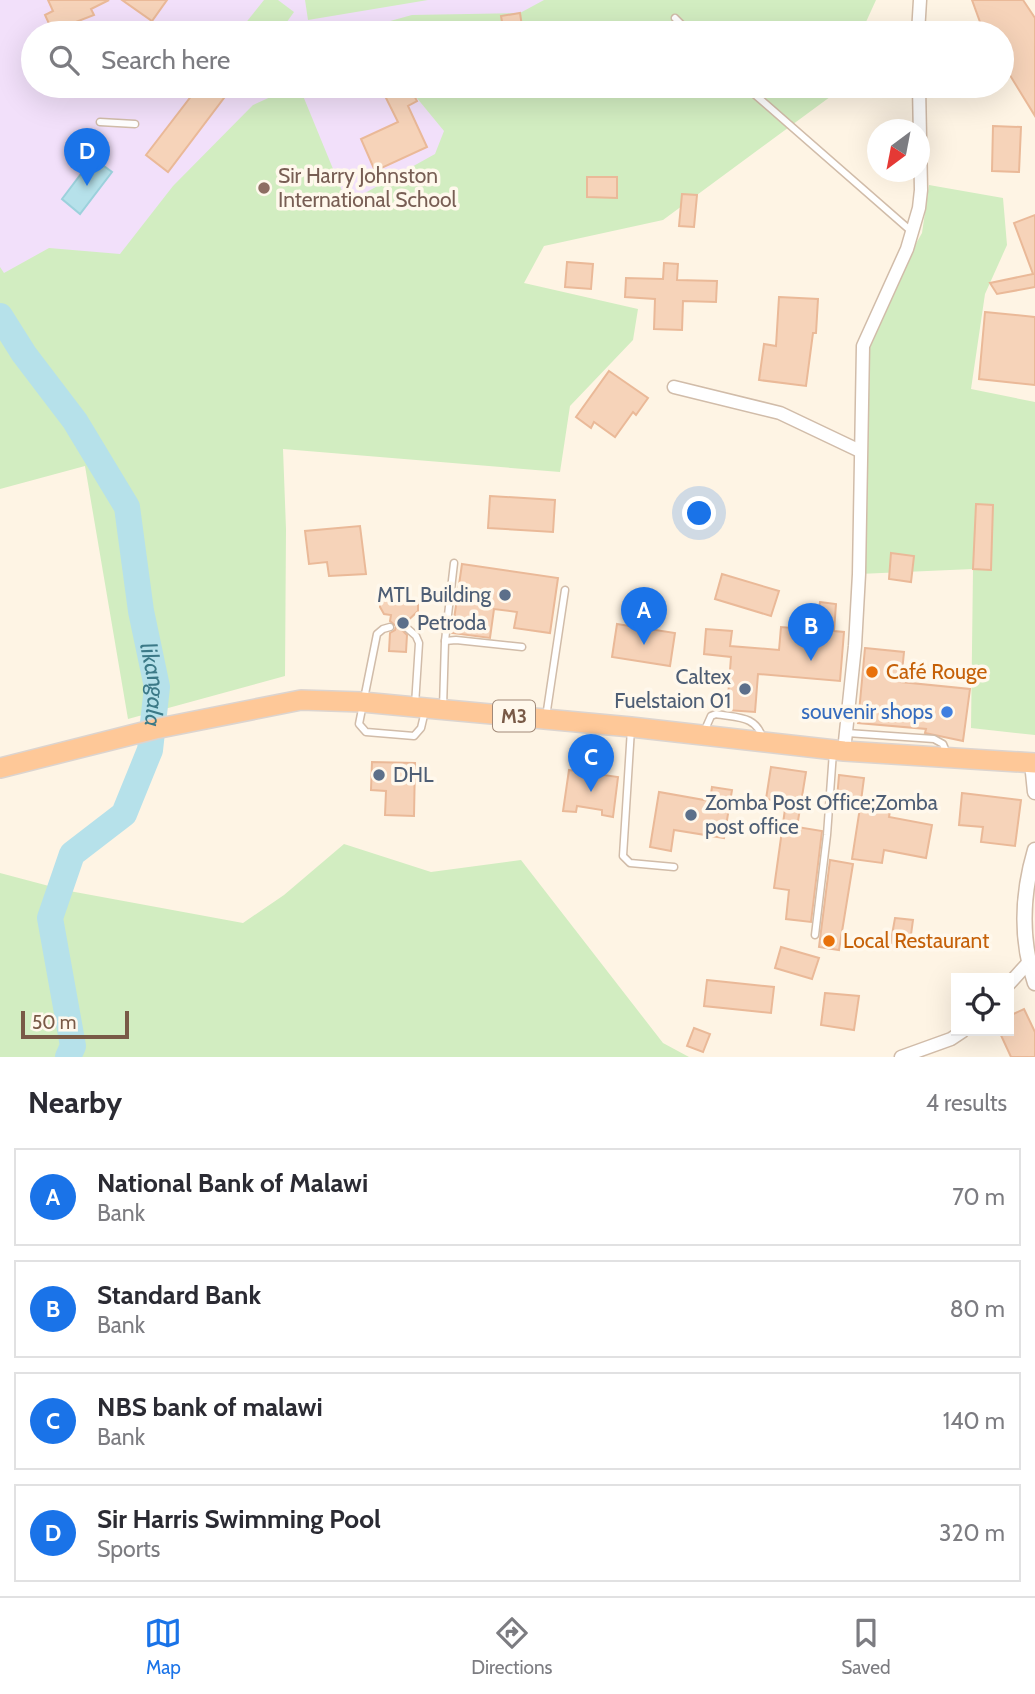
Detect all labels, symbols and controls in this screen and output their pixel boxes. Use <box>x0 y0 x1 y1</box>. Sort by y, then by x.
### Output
search box <box>21 21 1014 98</box>
icon: search <box>45 41 83 79</box>
text: Search here <box>101 44 230 76</box>
north arrow <box>867 119 930 182</box>
pin: D <box>64 128 110 186</box>
place label: Sir Harry Johnston International School <box>278 163 457 212</box>
marker: Sir Harry Johnston International School <box>256 180 272 196</box>
your location <box>682 496 716 530</box>
place label: MTL Building <box>377 582 492 607</box>
marker: MTL Building <box>497 587 513 603</box>
pin: A <box>621 587 667 645</box>
pin: B <box>788 603 834 661</box>
place label: Petroda <box>417 610 486 635</box>
marker: Petroda <box>395 615 411 631</box>
water label: likangala <box>134 640 171 729</box>
place label: Café Rouge <box>886 659 987 684</box>
place label: Caltex Fuelstaion 01 <box>614 664 731 713</box>
marker: Café Rouge <box>864 664 880 680</box>
marker: Caltex Fuelstaion 01 <box>737 681 753 697</box>
place label: souvenir shops <box>801 699 933 724</box>
road number: M3 <box>493 701 535 732</box>
marker: souvenir shops <box>939 704 955 720</box>
pin: C <box>568 734 614 792</box>
place label: DHL <box>393 762 434 787</box>
marker: DHL <box>371 767 387 783</box>
place label: Zomba Post Office;Zomba post office <box>705 790 938 839</box>
marker: Zomba Post Office;Zomba post office <box>683 807 699 823</box>
place label: Local Restaurant <box>843 928 989 953</box>
marker: Local Restaurant <box>821 933 837 949</box>
map controls <box>951 973 1014 1036</box>
button: locate <box>951 973 1014 1036</box>
scale bar <box>21 1008 130 1040</box>
text: 50 m <box>32 1011 76 1034</box>
text: Nearby <box>28 1084 122 1121</box>
text: 4 results <box>926 1089 1007 1117</box>
text: National Bank of Malawi <box>97 1167 368 1199</box>
text: A <box>46 1183 60 1211</box>
text: 70 m <box>952 1183 1005 1211</box>
text: Bank <box>97 1199 145 1227</box>
text: Standard Bank <box>97 1279 261 1311</box>
text: B <box>46 1295 60 1323</box>
text: 80 m <box>950 1295 1005 1323</box>
text: Bank <box>97 1311 145 1339</box>
text: NBS bank of malawi <box>97 1391 323 1423</box>
text: C <box>46 1407 60 1435</box>
text: 140 m <box>943 1407 1005 1435</box>
text: Bank <box>97 1423 145 1451</box>
text: Sir Harris Swimming Pool <box>97 1503 381 1535</box>
text: D <box>45 1519 61 1547</box>
text: 320 m <box>939 1519 1005 1547</box>
text: Sports <box>97 1535 160 1563</box>
tab: Map <box>144 1614 182 1679</box>
tab: Directions <box>471 1614 552 1679</box>
tab: Saved <box>841 1614 891 1679</box>

